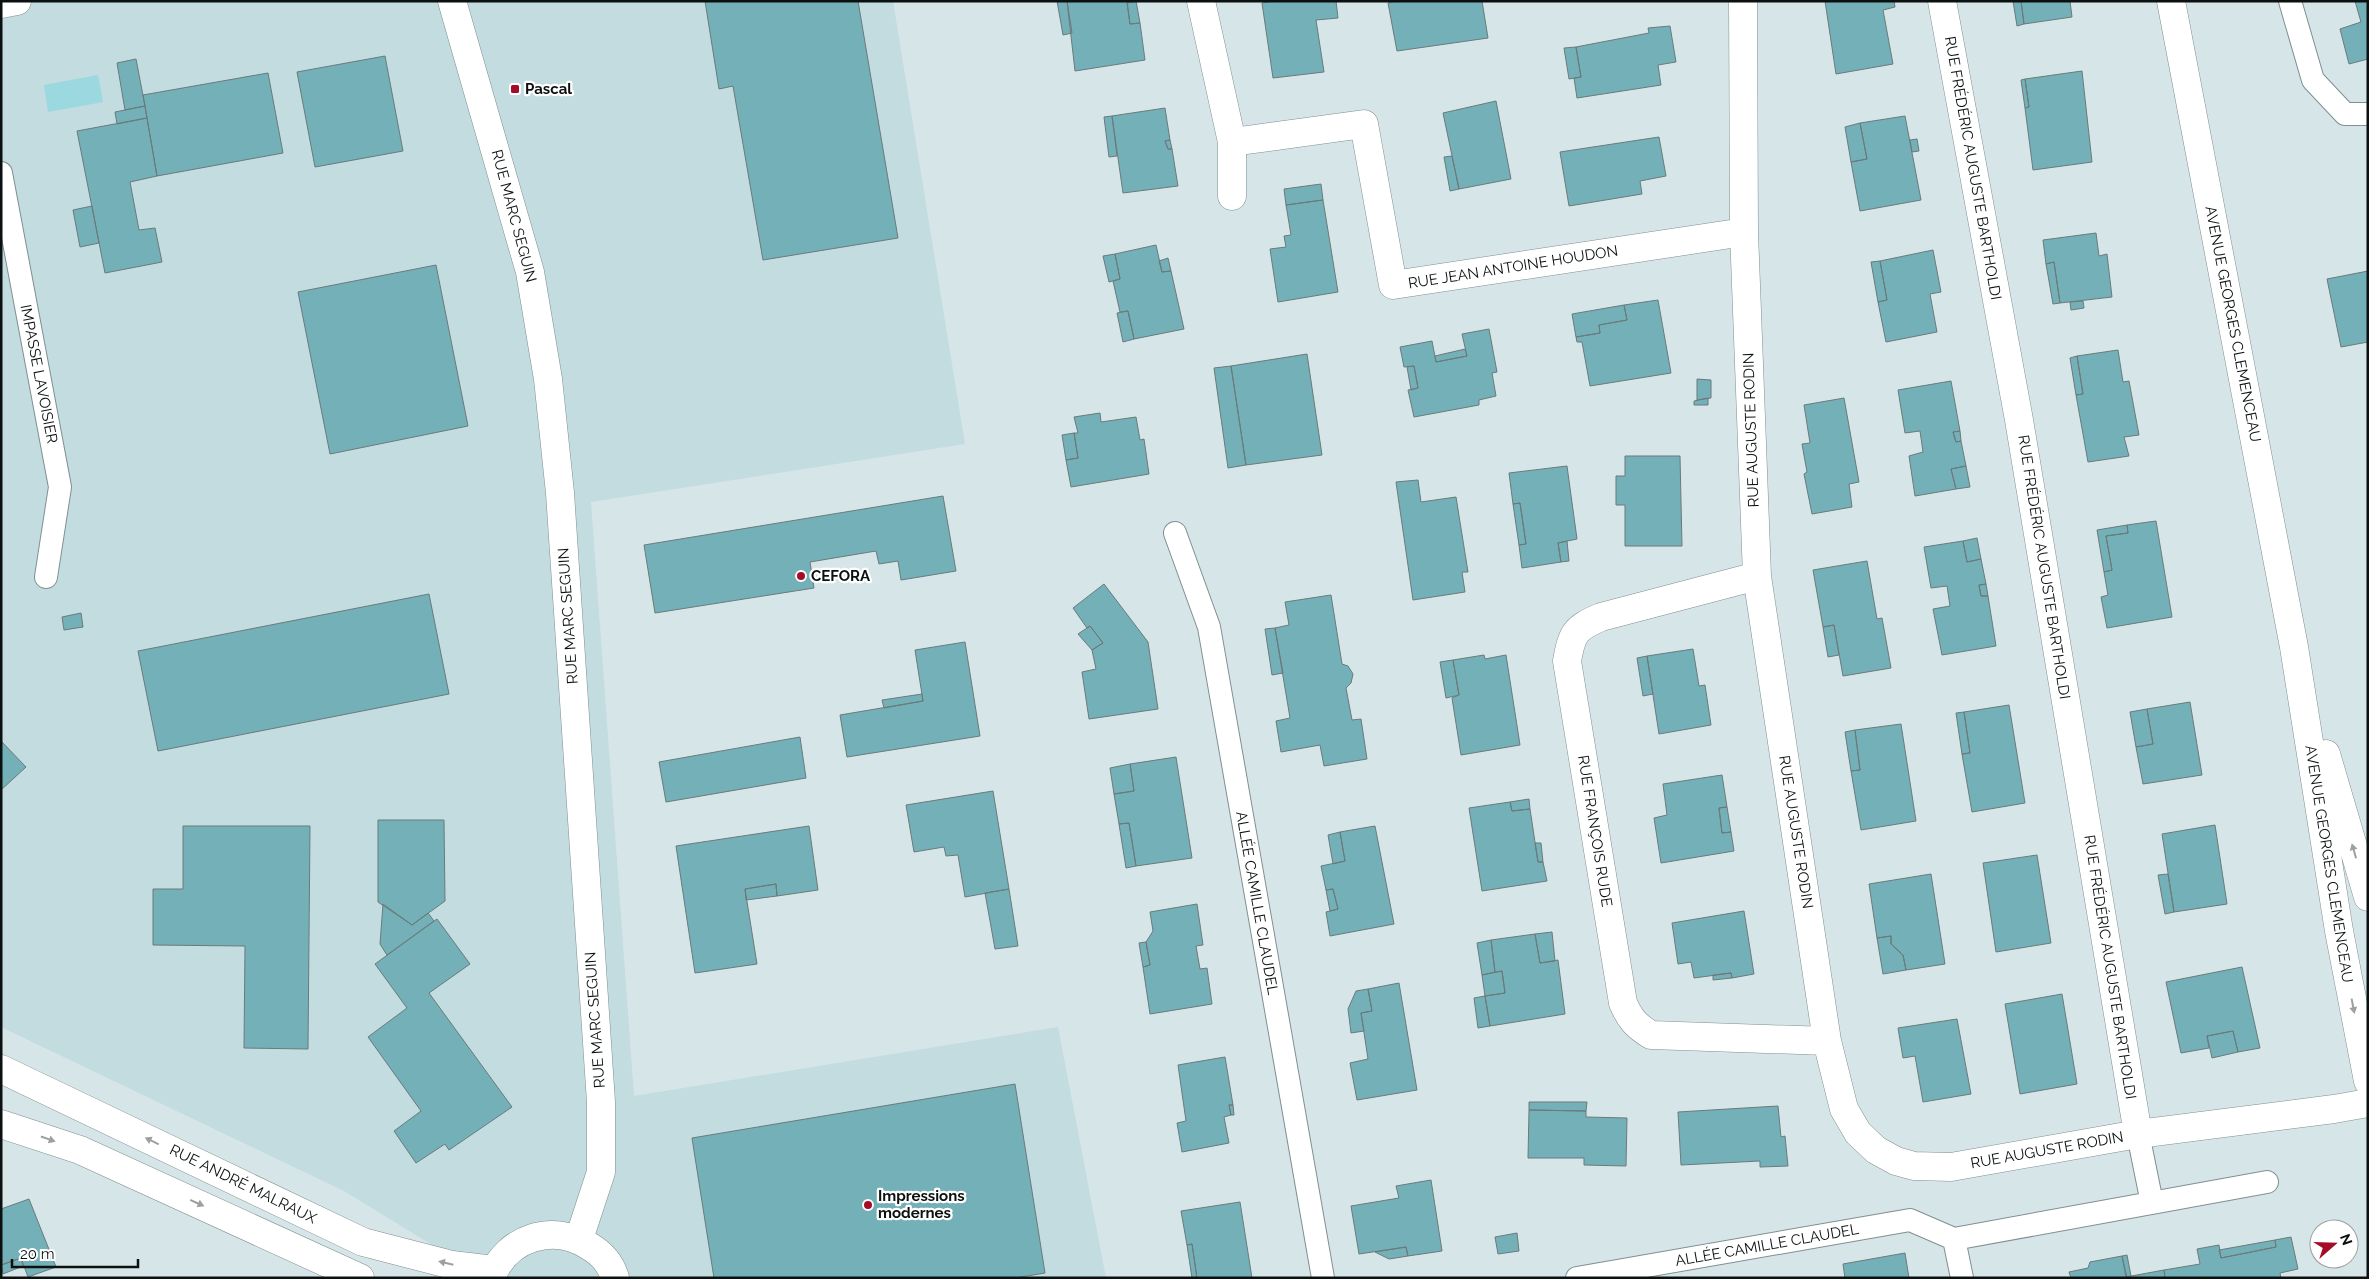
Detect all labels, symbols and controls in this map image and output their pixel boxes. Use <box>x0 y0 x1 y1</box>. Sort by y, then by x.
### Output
street label: RUE FRÉDÉRIC AUGUSTE BARTHOLDI <box>1941 35 2005 301</box>
place label: Pascal <box>525 80 572 98</box>
marker: Pascal <box>509 83 521 95</box>
street label: RUE MARC SEGUIN <box>488 148 540 284</box>
street label: AVENUE GEORGES CLEMENCEAU <box>2201 204 2265 444</box>
street label: RUE JEAN ANTOINE HOUDON <box>1407 241 1619 293</box>
street label: IMPASSE LAVOISIER <box>17 303 61 445</box>
street label: RUE AUGUSTE RODIN <box>1739 352 1763 508</box>
street label: RUE FRÉDÉRIC AUGUSTE BARTHOLDI <box>2014 434 2074 700</box>
street label: RUE MARC SEGUIN <box>554 547 582 685</box>
place label: CEFORA <box>811 567 871 585</box>
marker: CEFORA <box>795 570 807 582</box>
street label: AVENUE GEORGES CLEMENCEAU <box>2301 744 2357 984</box>
street label: RUE FRANÇOIS RUDE <box>1574 754 1616 908</box>
street label: RUE AUGUSTE RODIN <box>1775 754 1817 910</box>
street label: ALLÉE CAMILLE CLAUDEL <box>1232 810 1282 996</box>
street label: RUE FRÉDÉRIC AUGUSTE BARTHOLDI <box>2080 834 2140 1100</box>
one-way arrow <box>2350 843 2358 858</box>
street label: RUE MARC SEGUIN <box>581 951 609 1089</box>
one-way arrow <box>2350 998 2358 1014</box>
street label: RUE AUGUSTE RODIN <box>1969 1128 2125 1172</box>
one-way arrow <box>40 1136 55 1143</box>
one-way arrow <box>144 1137 159 1145</box>
street label: RUE ANDRÉ MALRAUX <box>167 1141 320 1228</box>
place label: Impressions modernes <box>878 1187 965 1222</box>
marker: Impressions modernes <box>862 1199 874 1211</box>
one-way arrow <box>190 1200 204 1208</box>
north arrow <box>2309 1219 2359 1269</box>
street label: ALLÉE CAMILLE CLAUDEL <box>1674 1220 1860 1270</box>
text: N <box>2337 1232 2356 1247</box>
scale bar <box>12 1236 139 1268</box>
text: 20 m <box>20 1245 55 1263</box>
one-way arrow <box>437 1259 453 1267</box>

